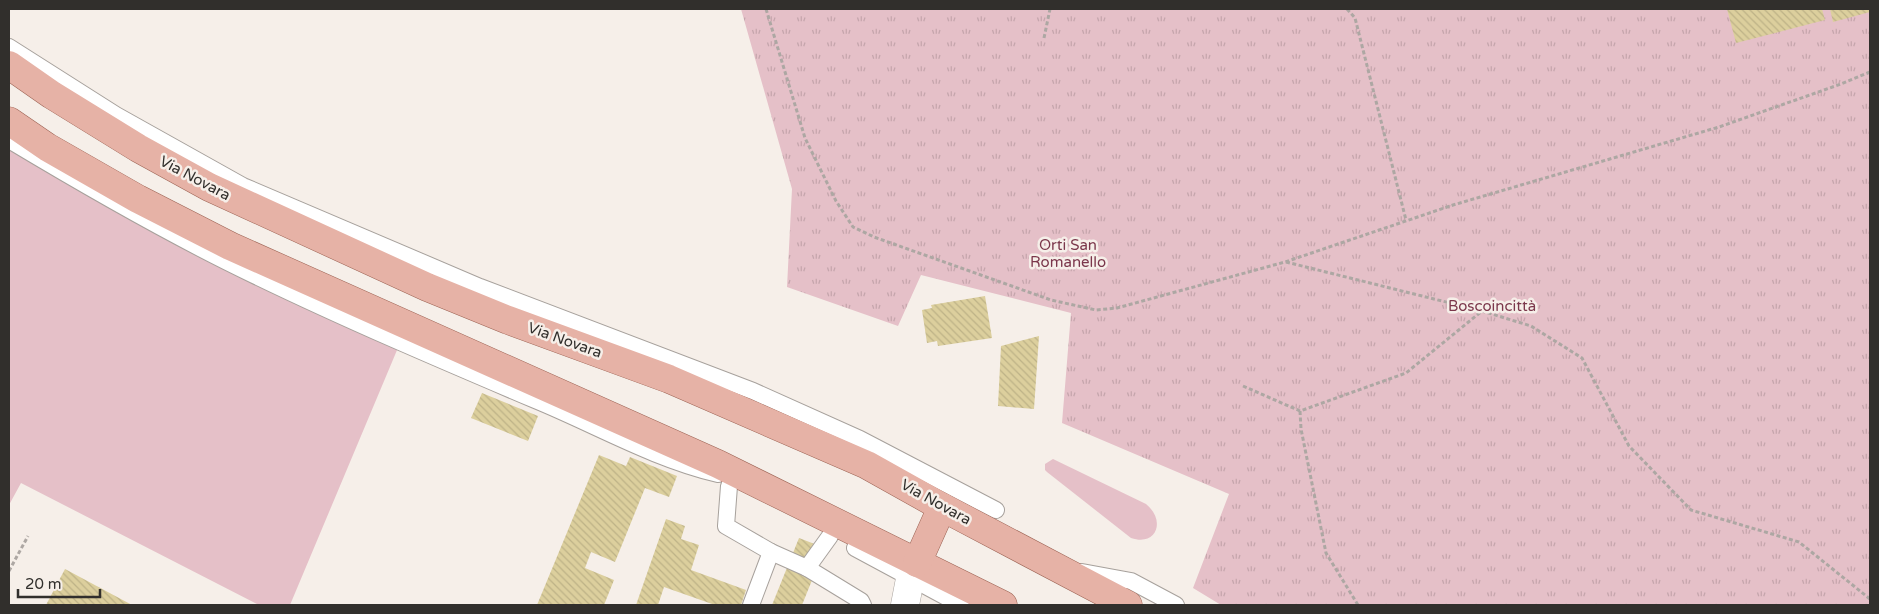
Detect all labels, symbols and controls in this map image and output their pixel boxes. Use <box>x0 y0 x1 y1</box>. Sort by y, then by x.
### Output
street label: Via Novara <box>156 152 234 204</box>
park label: Orti San Romanello <box>1030 236 1106 271</box>
park label: Boscoincittà <box>1448 297 1536 315</box>
street label: Via Novara <box>525 318 605 362</box>
street label: Via Novara <box>898 475 974 529</box>
scale bar <box>18 566 100 598</box>
text: 20 m <box>25 575 62 593</box>

